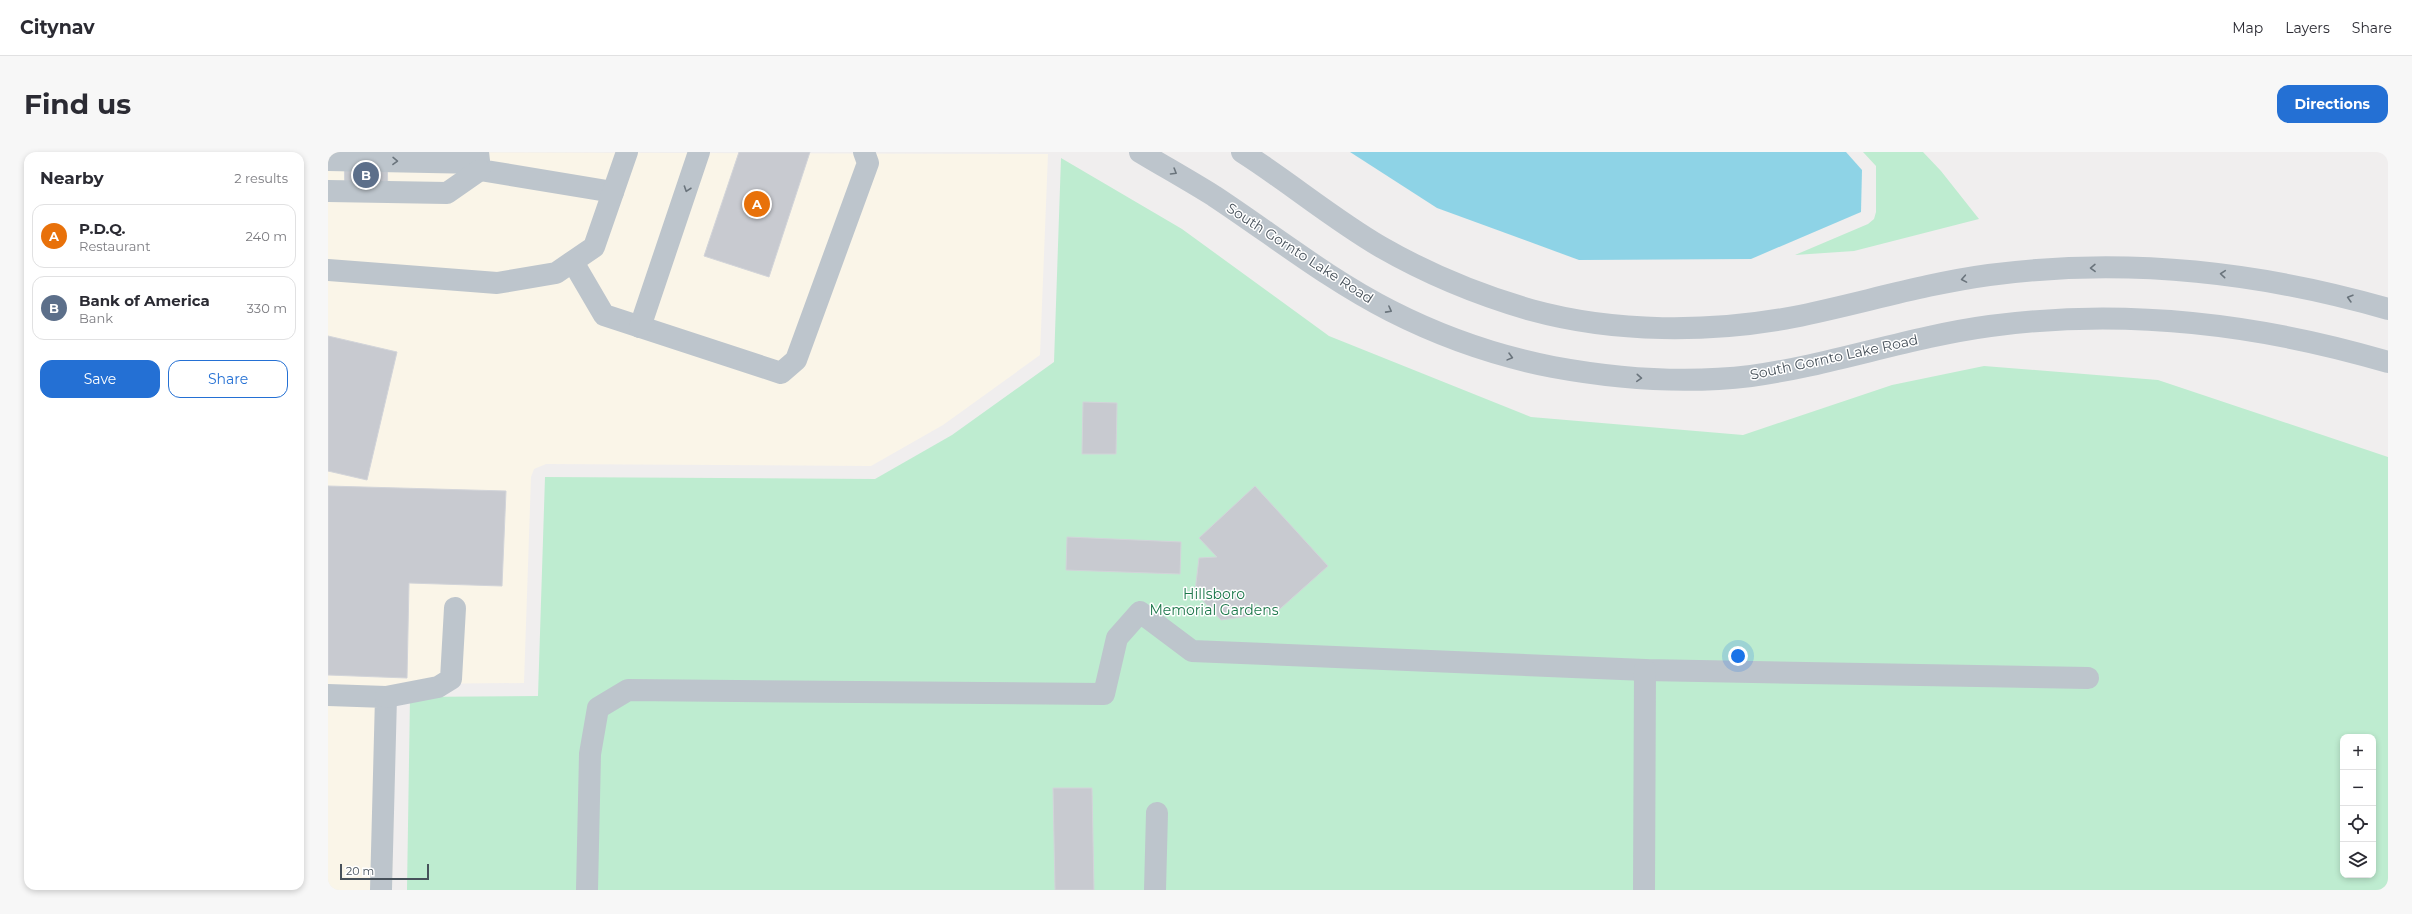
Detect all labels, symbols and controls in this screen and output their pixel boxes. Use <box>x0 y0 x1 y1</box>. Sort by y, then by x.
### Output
text: Citynav <box>20 16 95 39</box>
text: Map <box>2232 19 2263 37</box>
text: Layers <box>2285 19 2330 37</box>
text: Share <box>2352 19 2392 37</box>
button: Directions <box>2277 85 2388 123</box>
text: Find us <box>24 87 131 121</box>
one-way arrow <box>392 157 398 165</box>
pin: B <box>353 160 379 190</box>
one-way arrow <box>1170 167 1177 175</box>
text: Nearby <box>40 168 104 188</box>
text: 2 results <box>234 170 288 186</box>
one-way arrow <box>683 185 691 192</box>
pin: A <box>744 189 770 219</box>
street label: South Gornto Lake Road <box>1223 199 1377 307</box>
text: P.D.Q. <box>79 219 126 238</box>
text: A <box>49 228 59 244</box>
text: 240 m <box>246 228 287 244</box>
text: Restaurant <box>79 238 150 254</box>
one-way arrow <box>2090 263 2096 272</box>
one-way arrow <box>2220 269 2226 278</box>
one-way arrow <box>1961 274 1967 283</box>
text: Bank of America <box>79 291 210 310</box>
one-way arrow <box>2347 294 2354 303</box>
text: B <box>49 300 59 316</box>
text: 330 m <box>247 300 287 316</box>
one-way arrow <box>1385 305 1393 313</box>
text: Bank <box>79 310 113 326</box>
street label: South Gornto Lake Road <box>1748 330 1920 384</box>
one-way arrow <box>1507 352 1514 360</box>
button: Save <box>40 360 160 398</box>
button: Share <box>168 360 288 398</box>
one-way arrow <box>1636 373 1642 382</box>
park label: Hillsboro Memorial Gardens <box>1149 585 1279 619</box>
your location <box>1728 646 1748 666</box>
map controls <box>2340 734 2376 878</box>
button: + <box>2340 734 2376 770</box>
button: − <box>2340 770 2376 806</box>
button: locate <box>2340 806 2376 842</box>
button: layers <box>2340 842 2376 878</box>
scale bar <box>340 862 429 881</box>
text: 20 m <box>346 864 374 878</box>

